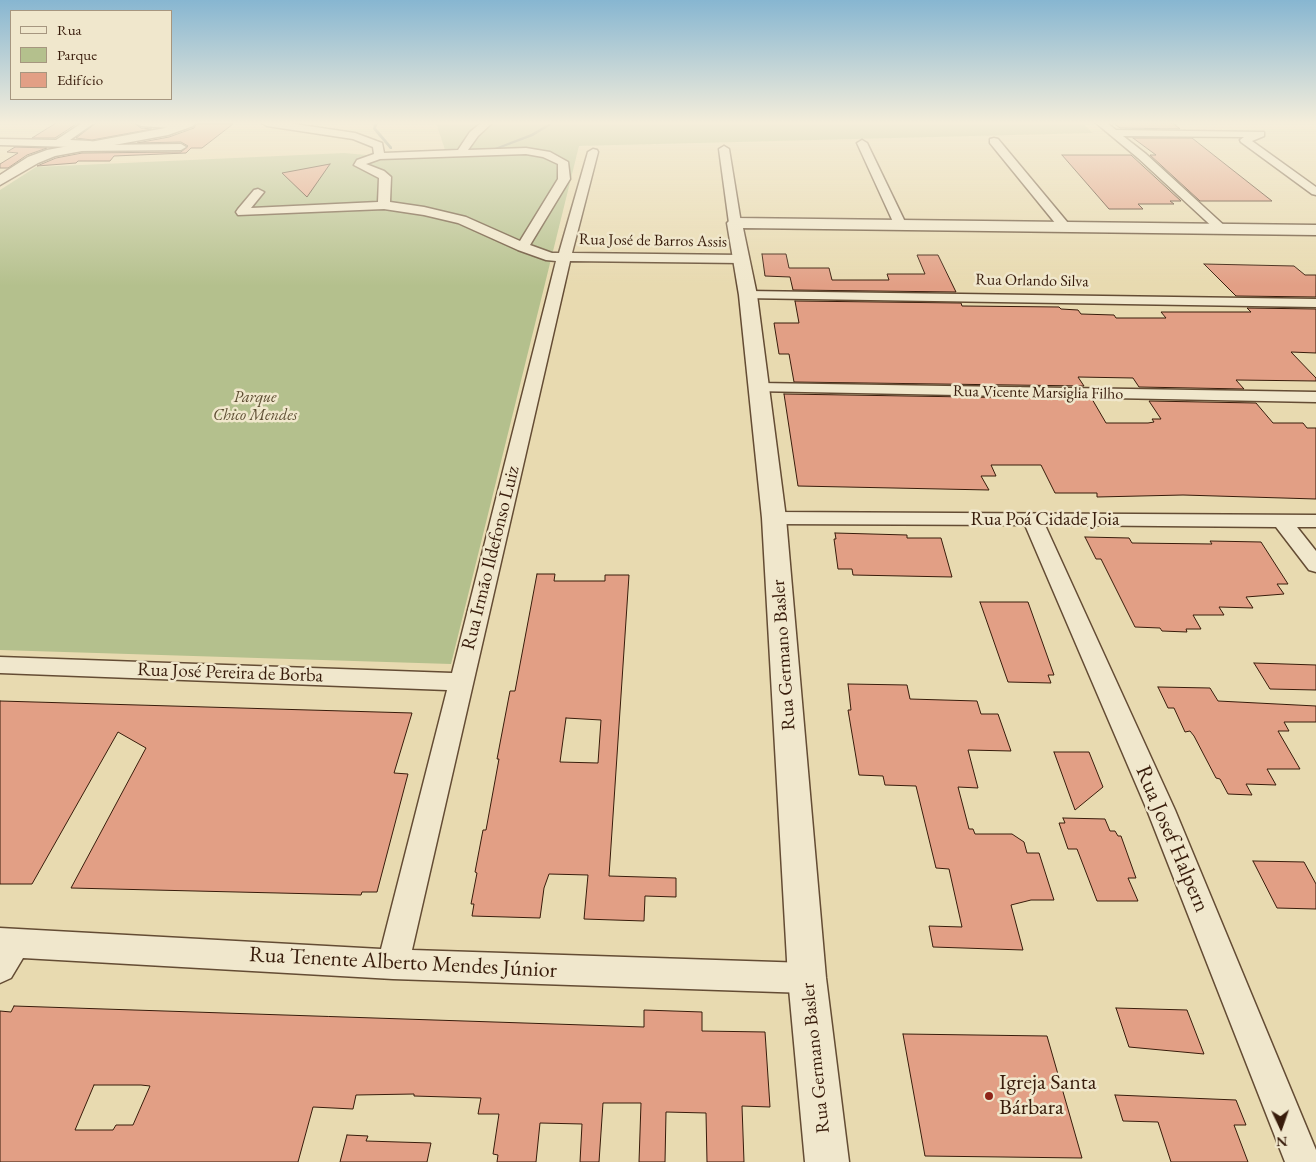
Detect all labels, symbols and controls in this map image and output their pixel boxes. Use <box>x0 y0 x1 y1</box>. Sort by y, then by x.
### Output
legend <box>10 10 172 100</box>
text: Rua <box>57 20 82 39</box>
text: Parque <box>57 45 97 64</box>
text: Edifício <box>57 70 103 89</box>
street label: Rua José de Barros Assis <box>579 230 727 252</box>
street label: Rua Orlando Silva <box>975 270 1089 292</box>
street label: Rua Vicente Marsiglia Filho <box>953 382 1123 404</box>
park label: Parque Chico Mendes <box>213 388 297 426</box>
street label: Rua Irmão Ildefonso Luiz <box>457 464 525 652</box>
street label: Rua Poá Cidade Joia <box>970 509 1120 531</box>
street label: Rua Germano Basler <box>767 579 801 731</box>
street label: Rua José Pereira de Borba <box>137 658 323 688</box>
street label: Rua Josef Halpern <box>1129 762 1215 916</box>
street label: Rua Tenente Alberto Mendes Júnior <box>248 942 558 984</box>
street label: Rua Germano Basler <box>797 982 835 1134</box>
place label: Igreja Santa Bárbara <box>999 1070 1096 1122</box>
marker: Igreja Santa Bárbara <box>983 1090 995 1102</box>
north arrow <box>1256 1102 1306 1152</box>
text: N <box>1276 1133 1288 1151</box>

